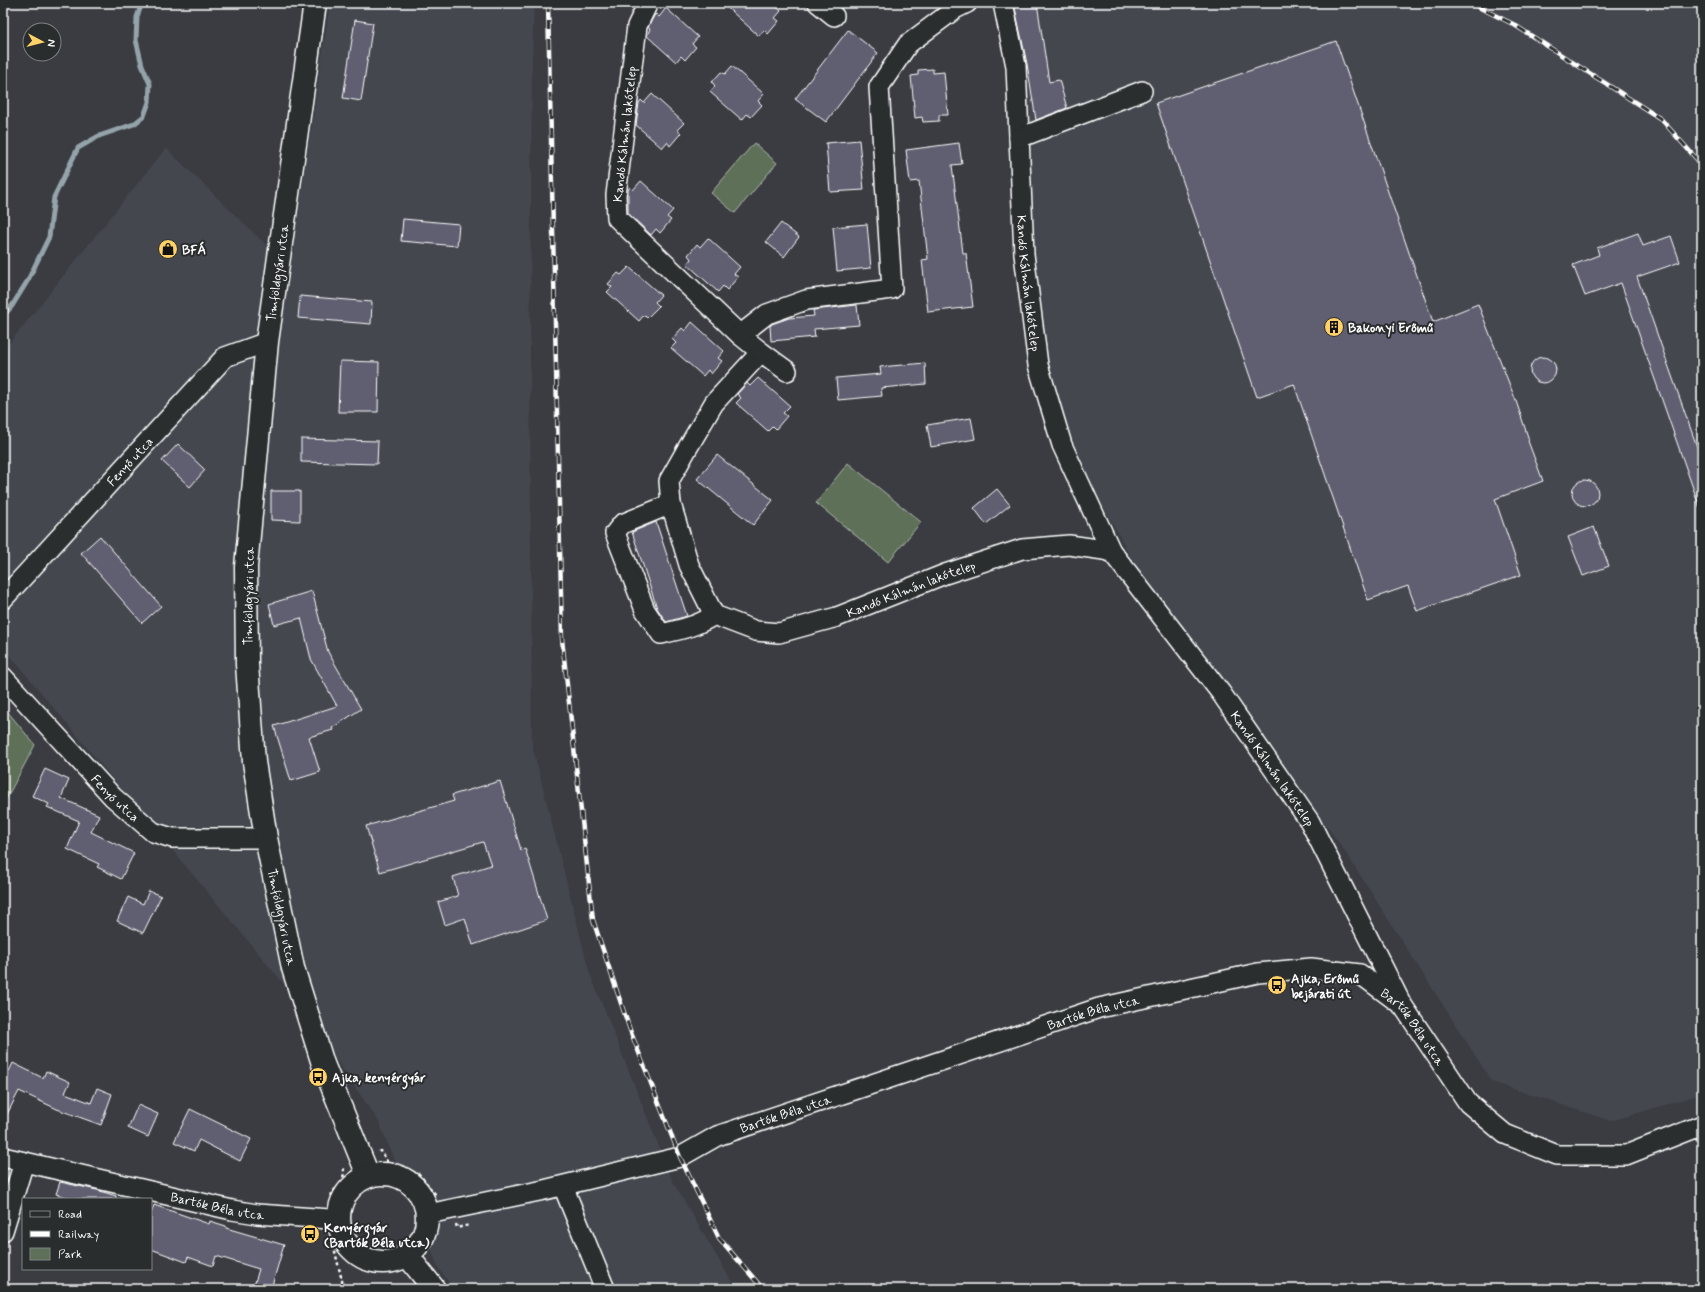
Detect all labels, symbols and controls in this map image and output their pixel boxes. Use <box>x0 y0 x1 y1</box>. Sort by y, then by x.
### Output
north arrow <box>22 22 62 62</box>
text: N <box>44 39 58 48</box>
street label: Kandó Kálmán lakótelep <box>610 65 641 203</box>
street label: Kandó Kálmán lakótelep <box>1012 215 1043 352</box>
street label: Timföldgyári utca <box>263 223 295 323</box>
shop icon: BFÁ <box>157 238 179 260</box>
place label: BFÁ <box>182 241 206 259</box>
building icon: Bakonyi Erőmű <box>1323 316 1345 338</box>
place label: Bakonyi Erőmű <box>1348 320 1433 337</box>
street label: Fenyő utca <box>104 434 157 490</box>
street label: Timföldgyári utca <box>240 547 260 645</box>
street label: Kandó Kálmán lakótelep <box>844 558 978 622</box>
street label: Kandó Kálmán lakótelep <box>1226 708 1318 830</box>
street label: Fenyő utca <box>86 771 142 826</box>
street label: Timföldgyári utca <box>263 867 299 967</box>
place label: Ajka, Erőmű bejárati út <box>1291 971 1359 1003</box>
bus stop icon: Ajka, Erőmű bejárati út <box>1266 974 1288 996</box>
street label: Bartók Béla utca <box>1377 985 1448 1070</box>
street label: Bartók Béla utca <box>1045 992 1141 1035</box>
bus stop icon: Ajka, kenyérgyár <box>307 1066 329 1088</box>
place label: Ajka, kenyérgyár <box>332 1070 426 1090</box>
street label: Bartók Béla utca <box>738 1091 834 1138</box>
street label: Bartók Béla utca <box>169 1189 265 1224</box>
legend <box>22 1198 152 1270</box>
text: Road <box>58 1207 82 1223</box>
place label: Kenyérgyár (Bartók Béla utca) <box>324 1220 430 1252</box>
bus stop icon: Kenyérgyár (Bartók Béla utca) <box>299 1223 321 1245</box>
text: Railway <box>58 1227 100 1243</box>
text: Park <box>58 1247 82 1263</box>

